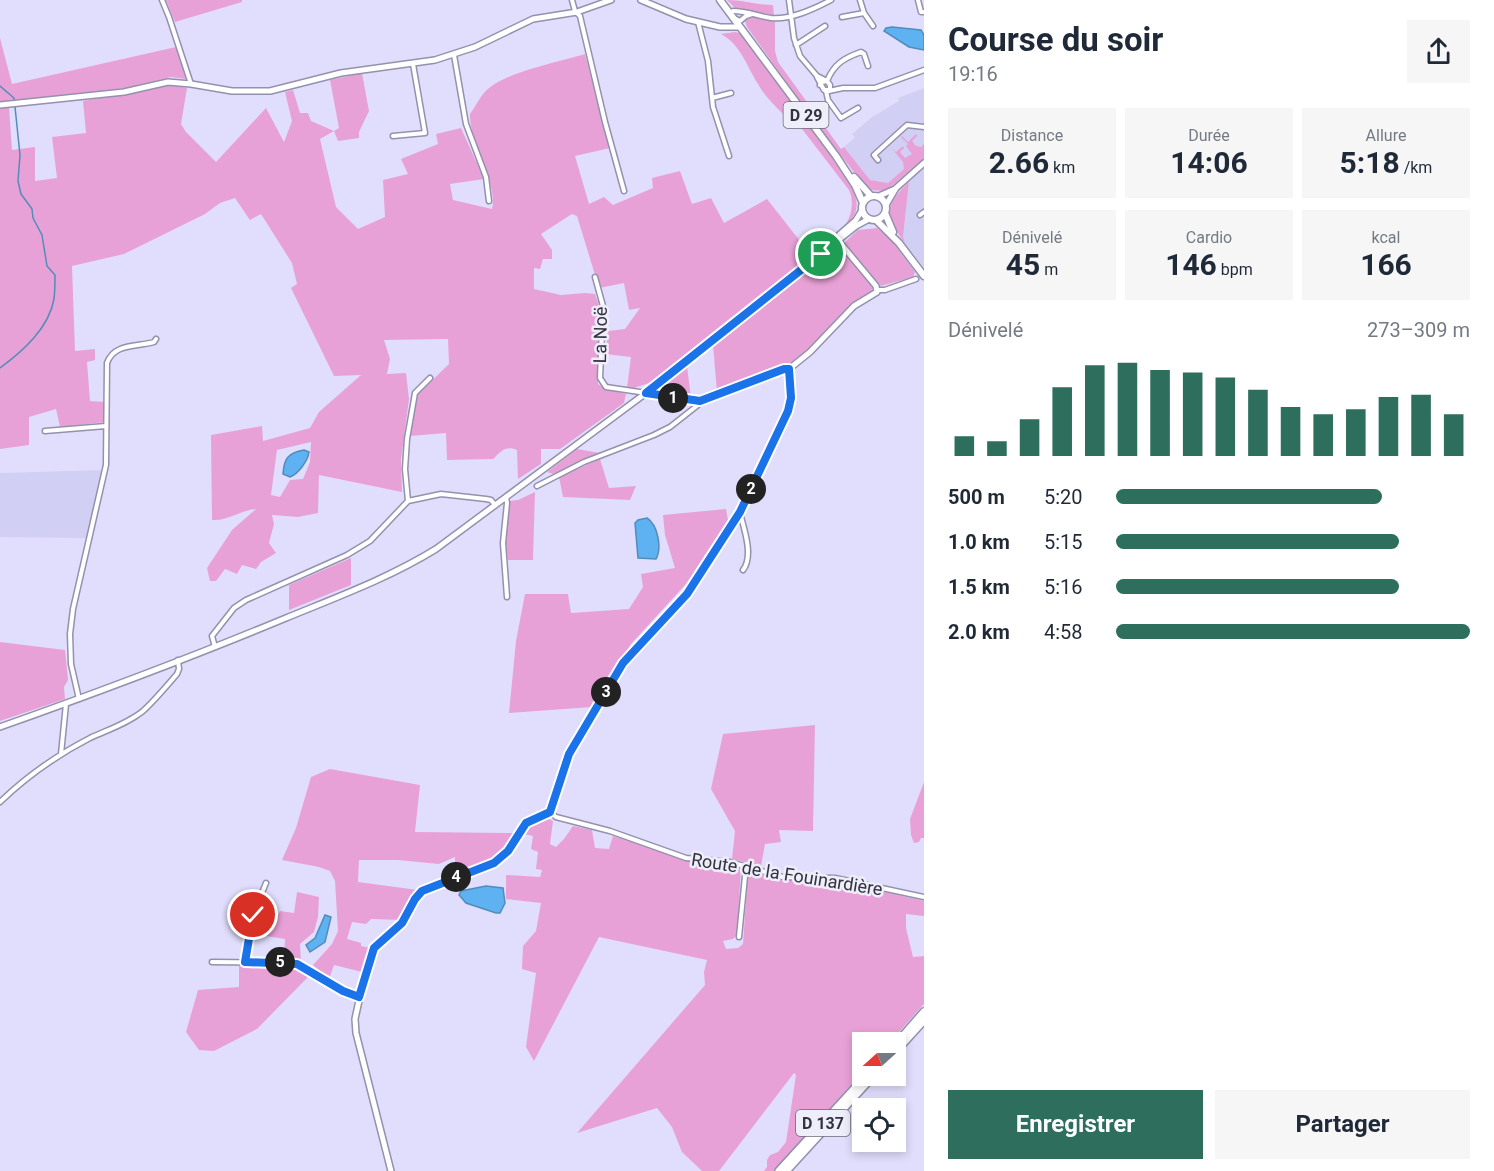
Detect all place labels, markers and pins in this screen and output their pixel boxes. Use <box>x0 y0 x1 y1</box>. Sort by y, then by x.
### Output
pin <box>795 228 846 279</box>
pin: 1 <box>658 383 688 413</box>
pin: 2 <box>736 474 766 504</box>
pin: 3 <box>591 677 621 707</box>
pin: 4 <box>441 862 471 892</box>
pin <box>227 889 278 940</box>
pin: 5 <box>265 947 295 977</box>

